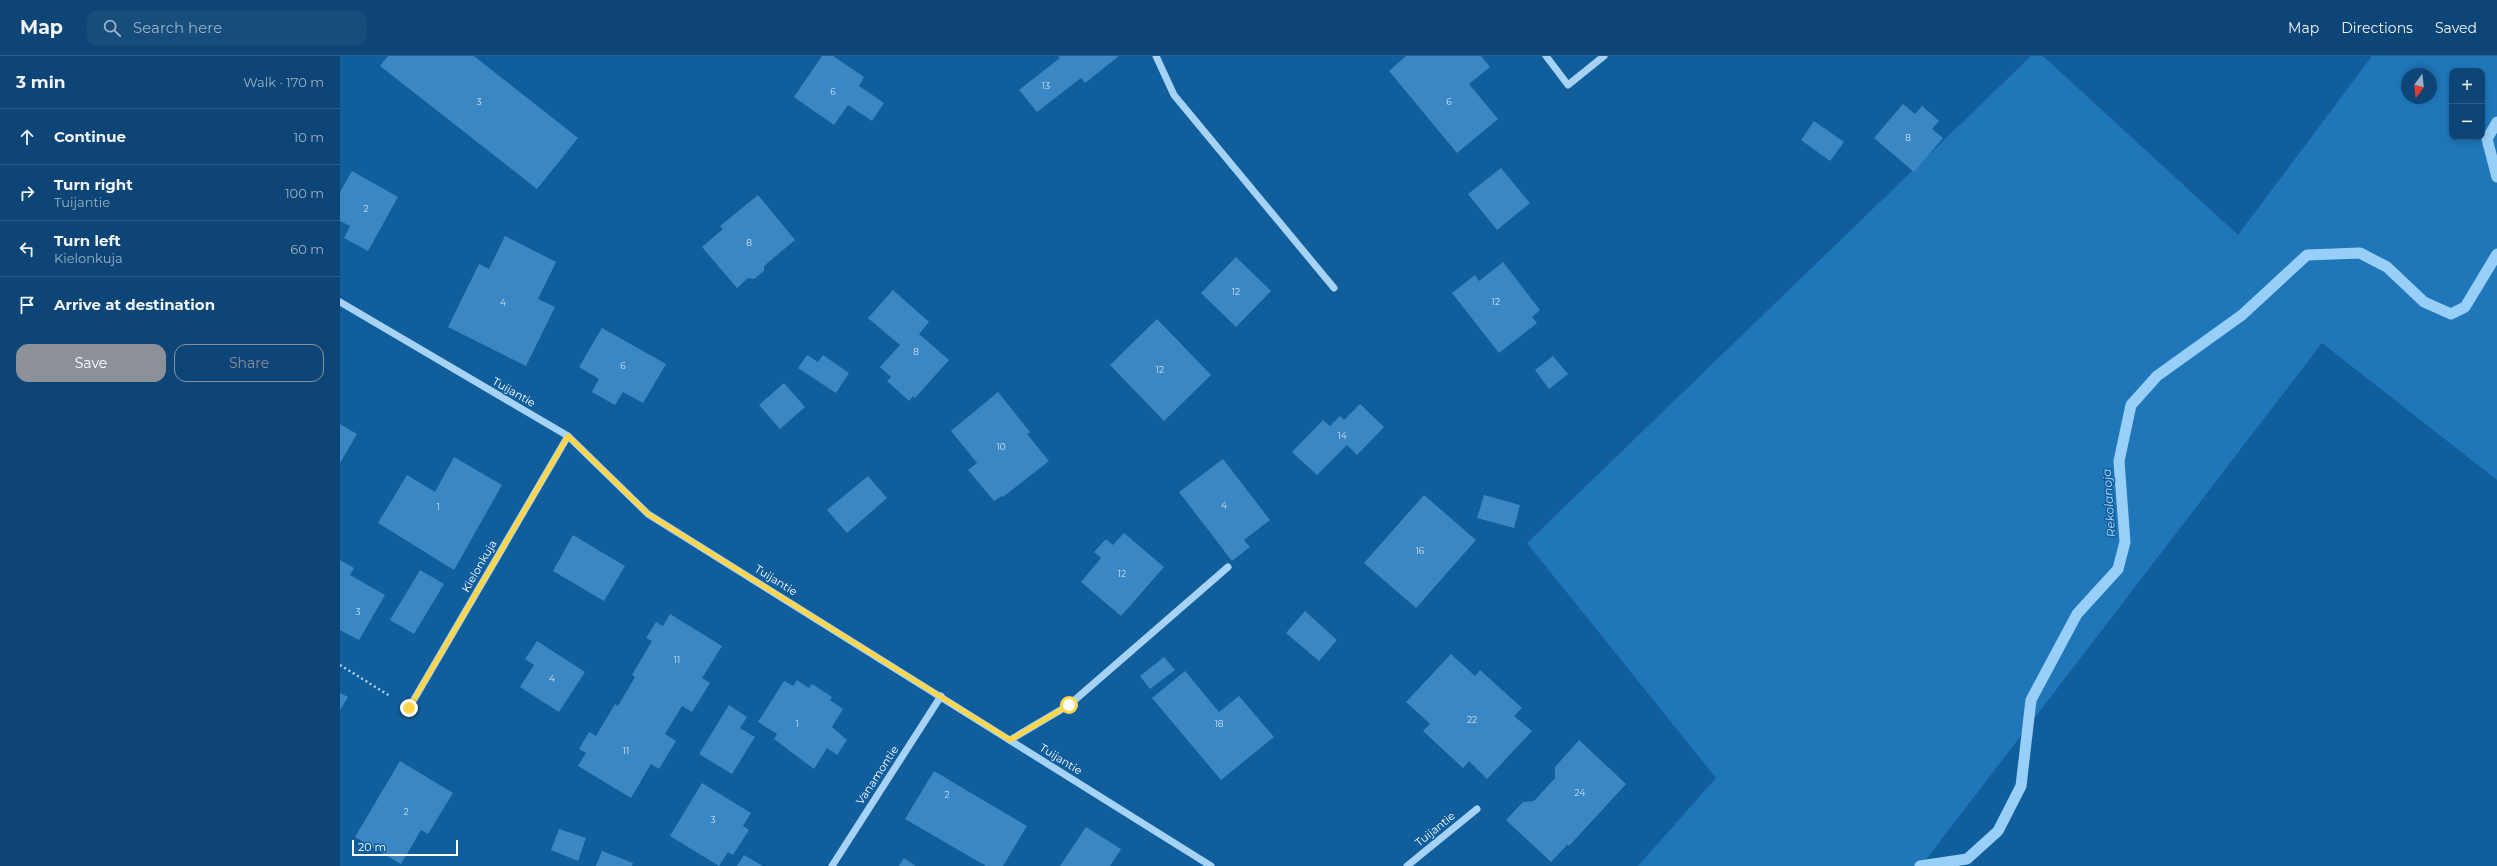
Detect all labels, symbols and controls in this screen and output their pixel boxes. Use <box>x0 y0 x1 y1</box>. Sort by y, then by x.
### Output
search box <box>87 10 367 46</box>
text: Map <box>20 16 63 39</box>
icon: search <box>101 17 123 39</box>
text: Search here <box>133 18 222 37</box>
text: Map <box>2288 19 2319 37</box>
text: Directions <box>2341 19 2413 37</box>
text: Saved <box>2435 19 2477 37</box>
north arrow <box>2401 68 2437 104</box>
map controls <box>2449 68 2485 140</box>
button: + <box>2449 68 2485 104</box>
text: 3 min <box>16 72 66 92</box>
text: Walk · 170 m <box>243 74 324 90</box>
house number: 13 <box>1042 80 1050 91</box>
house number: 6 <box>830 86 836 97</box>
house number: 3 <box>476 96 482 107</box>
house number: 6 <box>1446 96 1452 107</box>
button: − <box>2449 104 2485 140</box>
icon: ahead <box>16 126 38 148</box>
text: Continue <box>54 127 126 146</box>
text: 10 m <box>294 129 324 145</box>
house number: 8 <box>1905 132 1911 143</box>
text: Turn right <box>54 175 133 194</box>
icon: right <box>16 182 38 204</box>
text: 100 m <box>285 185 324 201</box>
text: Tuijantie <box>54 194 110 210</box>
house number: 2 <box>363 203 369 214</box>
text: Turn left <box>54 231 121 250</box>
house number: 8 <box>746 237 752 248</box>
icon: left <box>16 238 38 260</box>
text: 60 m <box>290 241 324 257</box>
text: Kielonkuja <box>54 250 123 266</box>
house number: 12 <box>1232 286 1240 297</box>
icon: arrive <box>16 294 38 316</box>
text: Arrive at destination <box>54 295 215 314</box>
house number: 12 <box>1492 296 1500 307</box>
house number: 4 <box>500 297 506 308</box>
button: Save <box>16 344 166 382</box>
button: Share <box>174 344 324 382</box>
house number: 8 <box>913 346 919 357</box>
house number: 6 <box>620 360 626 371</box>
house number: 12 <box>1156 364 1164 375</box>
street label: Tuijantie <box>490 374 538 410</box>
house number: 14 <box>1337 430 1347 441</box>
house number: 10 <box>996 441 1006 452</box>
water label: Rekolanoja <box>2099 468 2118 538</box>
house number: 4 <box>1221 500 1227 511</box>
house number: 1 <box>436 501 440 512</box>
street label: Kielonkuja <box>458 537 500 595</box>
house number: 16 <box>1416 545 1425 556</box>
street label: Tuijantie <box>752 561 800 599</box>
house number: 12 <box>1118 568 1126 579</box>
house number: 3 <box>355 606 361 617</box>
house number: 11 <box>674 654 680 665</box>
house number: 4 <box>549 673 555 684</box>
route start <box>1060 696 1078 714</box>
route end <box>400 699 418 717</box>
house number: 22 <box>1467 714 1477 725</box>
house number: 1 <box>795 718 799 729</box>
house number: 18 <box>1215 718 1224 729</box>
street label: Tuijantie <box>1037 740 1085 778</box>
street label: Vanamontie <box>853 743 901 807</box>
house number: 11 <box>623 745 629 756</box>
house number: 24 <box>1575 787 1585 798</box>
house number: 2 <box>944 789 950 800</box>
house number: 2 <box>403 806 409 817</box>
street label: Tuijantie <box>1412 808 1458 849</box>
house number: 3 <box>710 814 716 825</box>
scale bar <box>352 838 458 857</box>
text: 20 m <box>358 840 386 854</box>

